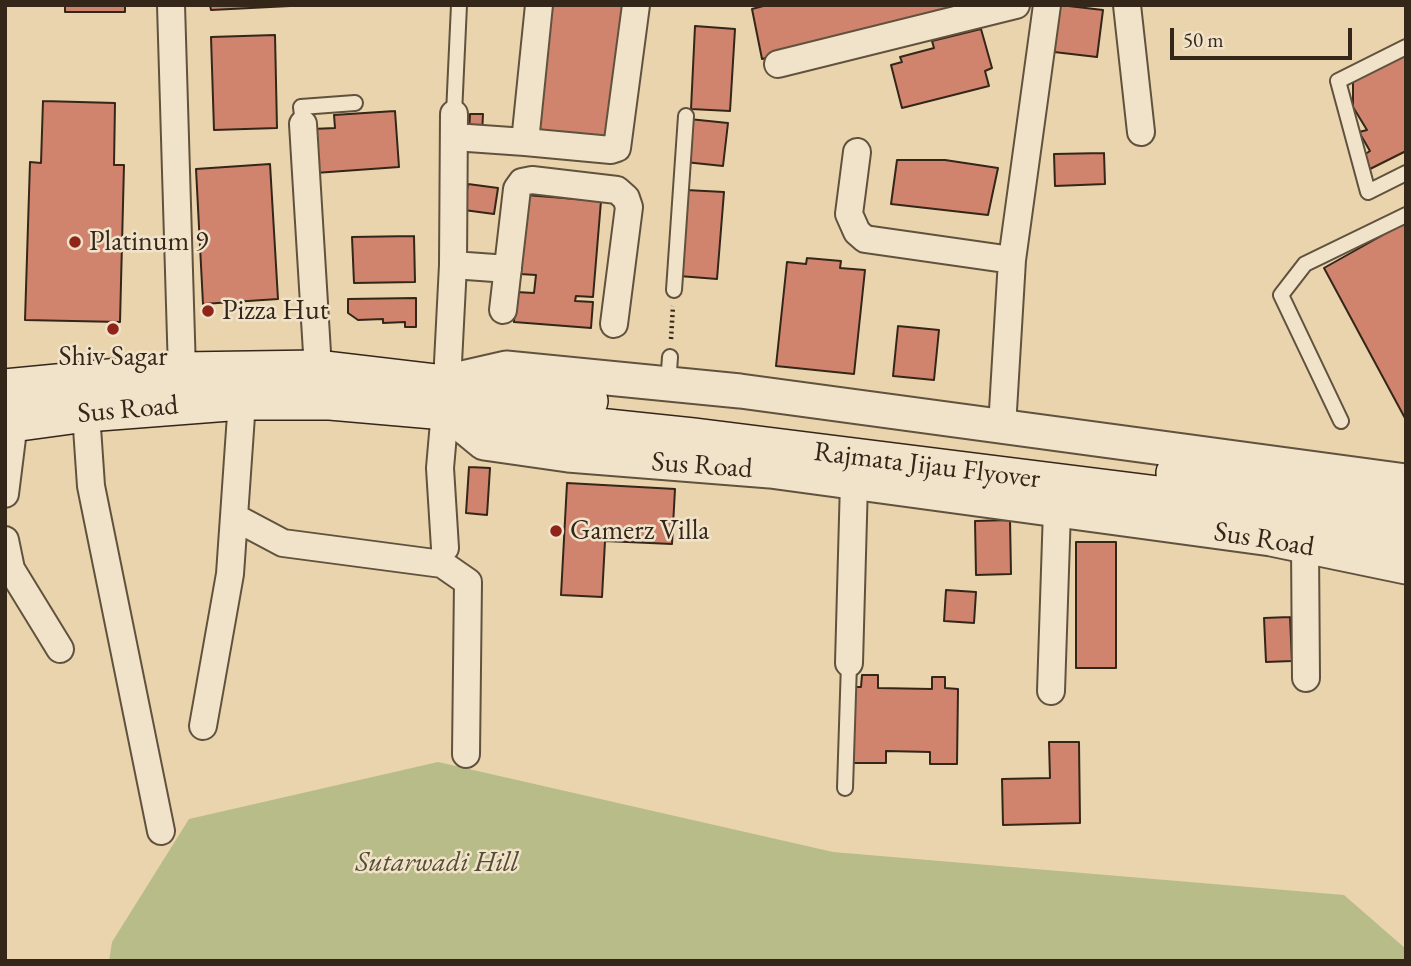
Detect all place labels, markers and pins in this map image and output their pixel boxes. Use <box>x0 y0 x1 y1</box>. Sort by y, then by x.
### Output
place label: Platinum 9 <box>89 225 208 259</box>
marker: Platinum 9 <box>67 234 83 250</box>
place label: Pizza Hut <box>222 294 328 328</box>
marker: Pizza Hut <box>200 303 216 319</box>
marker: Shiv Sagar <box>105 321 121 337</box>
place label: Shiv Sagar <box>58 340 168 374</box>
place label: Gamerz Villa <box>570 514 710 548</box>
marker: Gamerz Villa <box>548 523 564 539</box>

